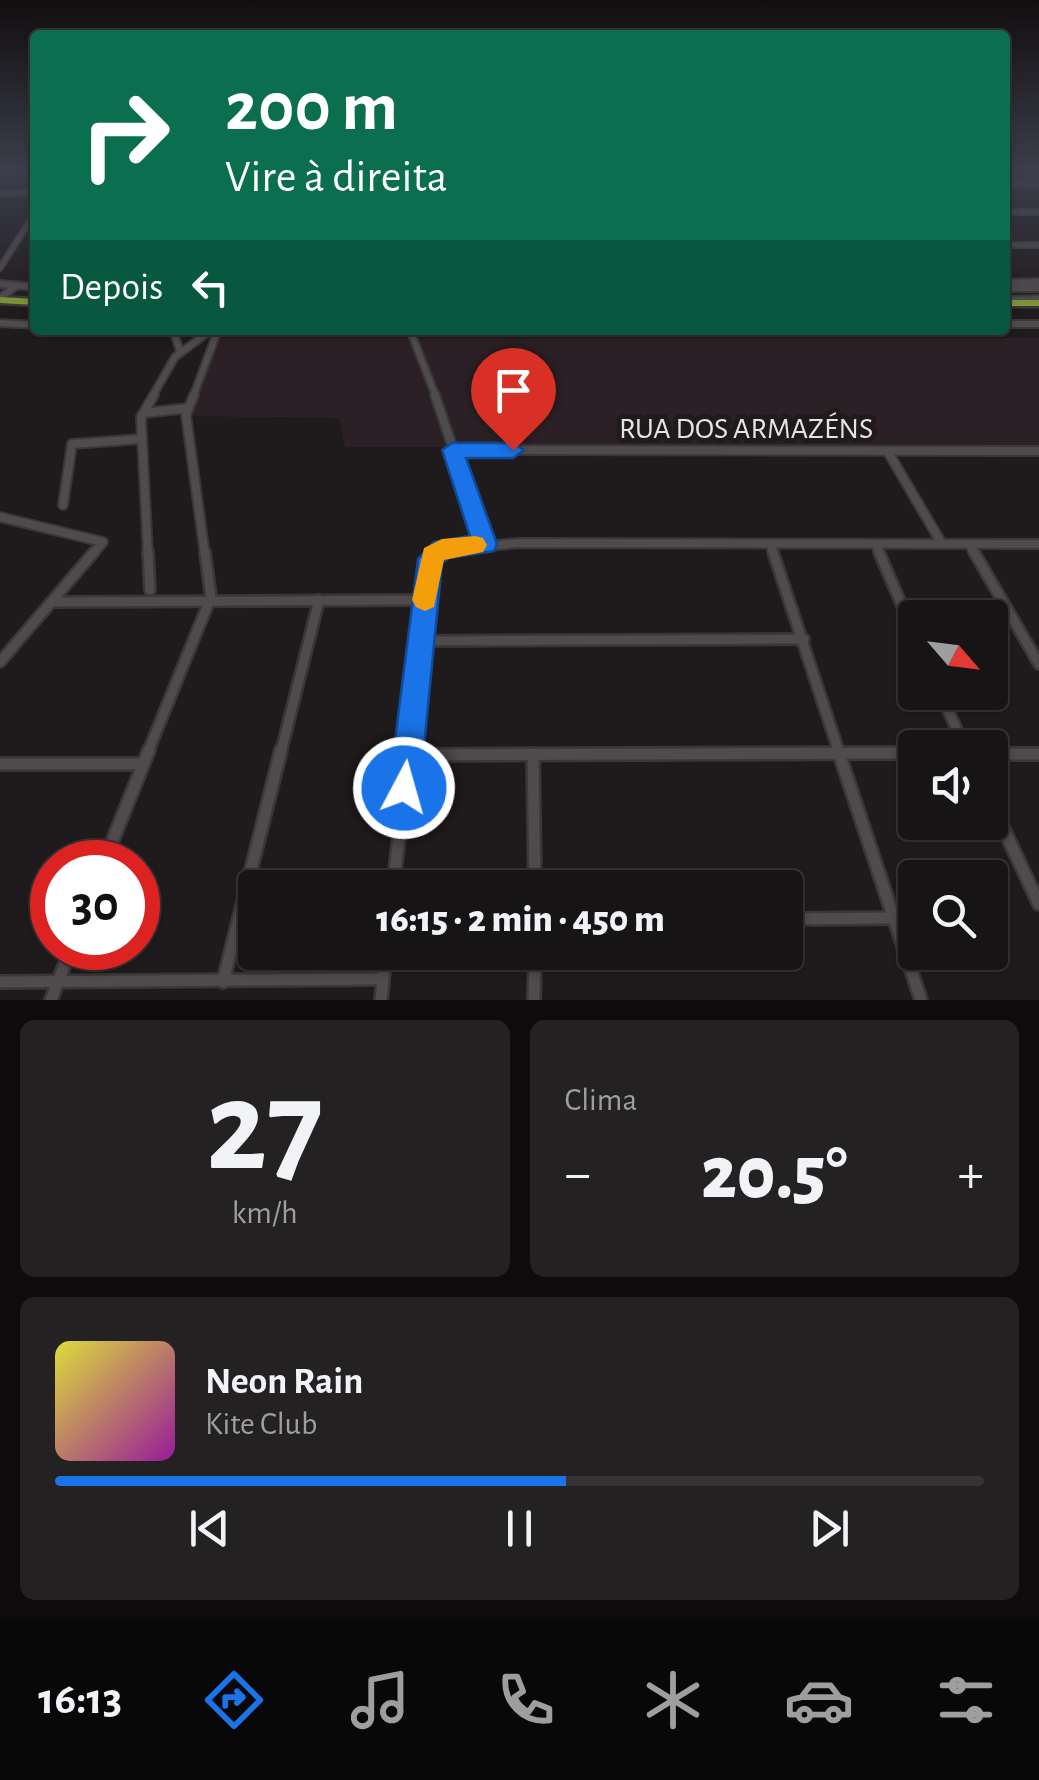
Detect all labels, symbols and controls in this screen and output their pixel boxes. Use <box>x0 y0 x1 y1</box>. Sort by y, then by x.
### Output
icon: right <box>60 70 190 200</box>
text: 200 m <box>225 73 398 143</box>
text: Vire à direita <box>225 155 448 200</box>
icon: left <box>183 260 238 315</box>
text: Depois <box>60 269 163 307</box>
pin <box>471 348 556 451</box>
icon: arrive <box>486 363 541 418</box>
street label: RUA DOS ARMAZÉNS <box>619 412 873 444</box>
north arrow <box>898 600 1008 710</box>
map controls <box>898 600 1008 970</box>
button: sound <box>898 730 1008 840</box>
position arrow <box>352 736 456 840</box>
speed limit sign: 30 <box>30 840 160 970</box>
button: search <box>898 860 1008 970</box>
text: 16:15 · 2 min · 450 m <box>376 901 665 939</box>
text: 27 <box>206 1064 323 1194</box>
text: Clima <box>565 1084 637 1116</box>
text: 20.5° <box>701 1137 848 1212</box>
text: − <box>565 1147 591 1202</box>
text: + <box>958 1147 984 1202</box>
text: km/h <box>232 1197 298 1229</box>
text: Neon Rain <box>205 1363 363 1401</box>
text: Kite Club <box>205 1408 317 1440</box>
icon: previous <box>182 1501 237 1556</box>
icon: pause <box>492 1501 547 1556</box>
icon: next <box>802 1501 857 1556</box>
icon: directions <box>199 1665 269 1735</box>
icon: music <box>345 1665 415 1735</box>
icon: phone <box>491 1665 561 1735</box>
icon: climate <box>638 1665 708 1735</box>
icon: car <box>784 1665 854 1735</box>
icon: filters <box>931 1665 1001 1735</box>
text: 16:13 <box>38 1677 122 1722</box>

